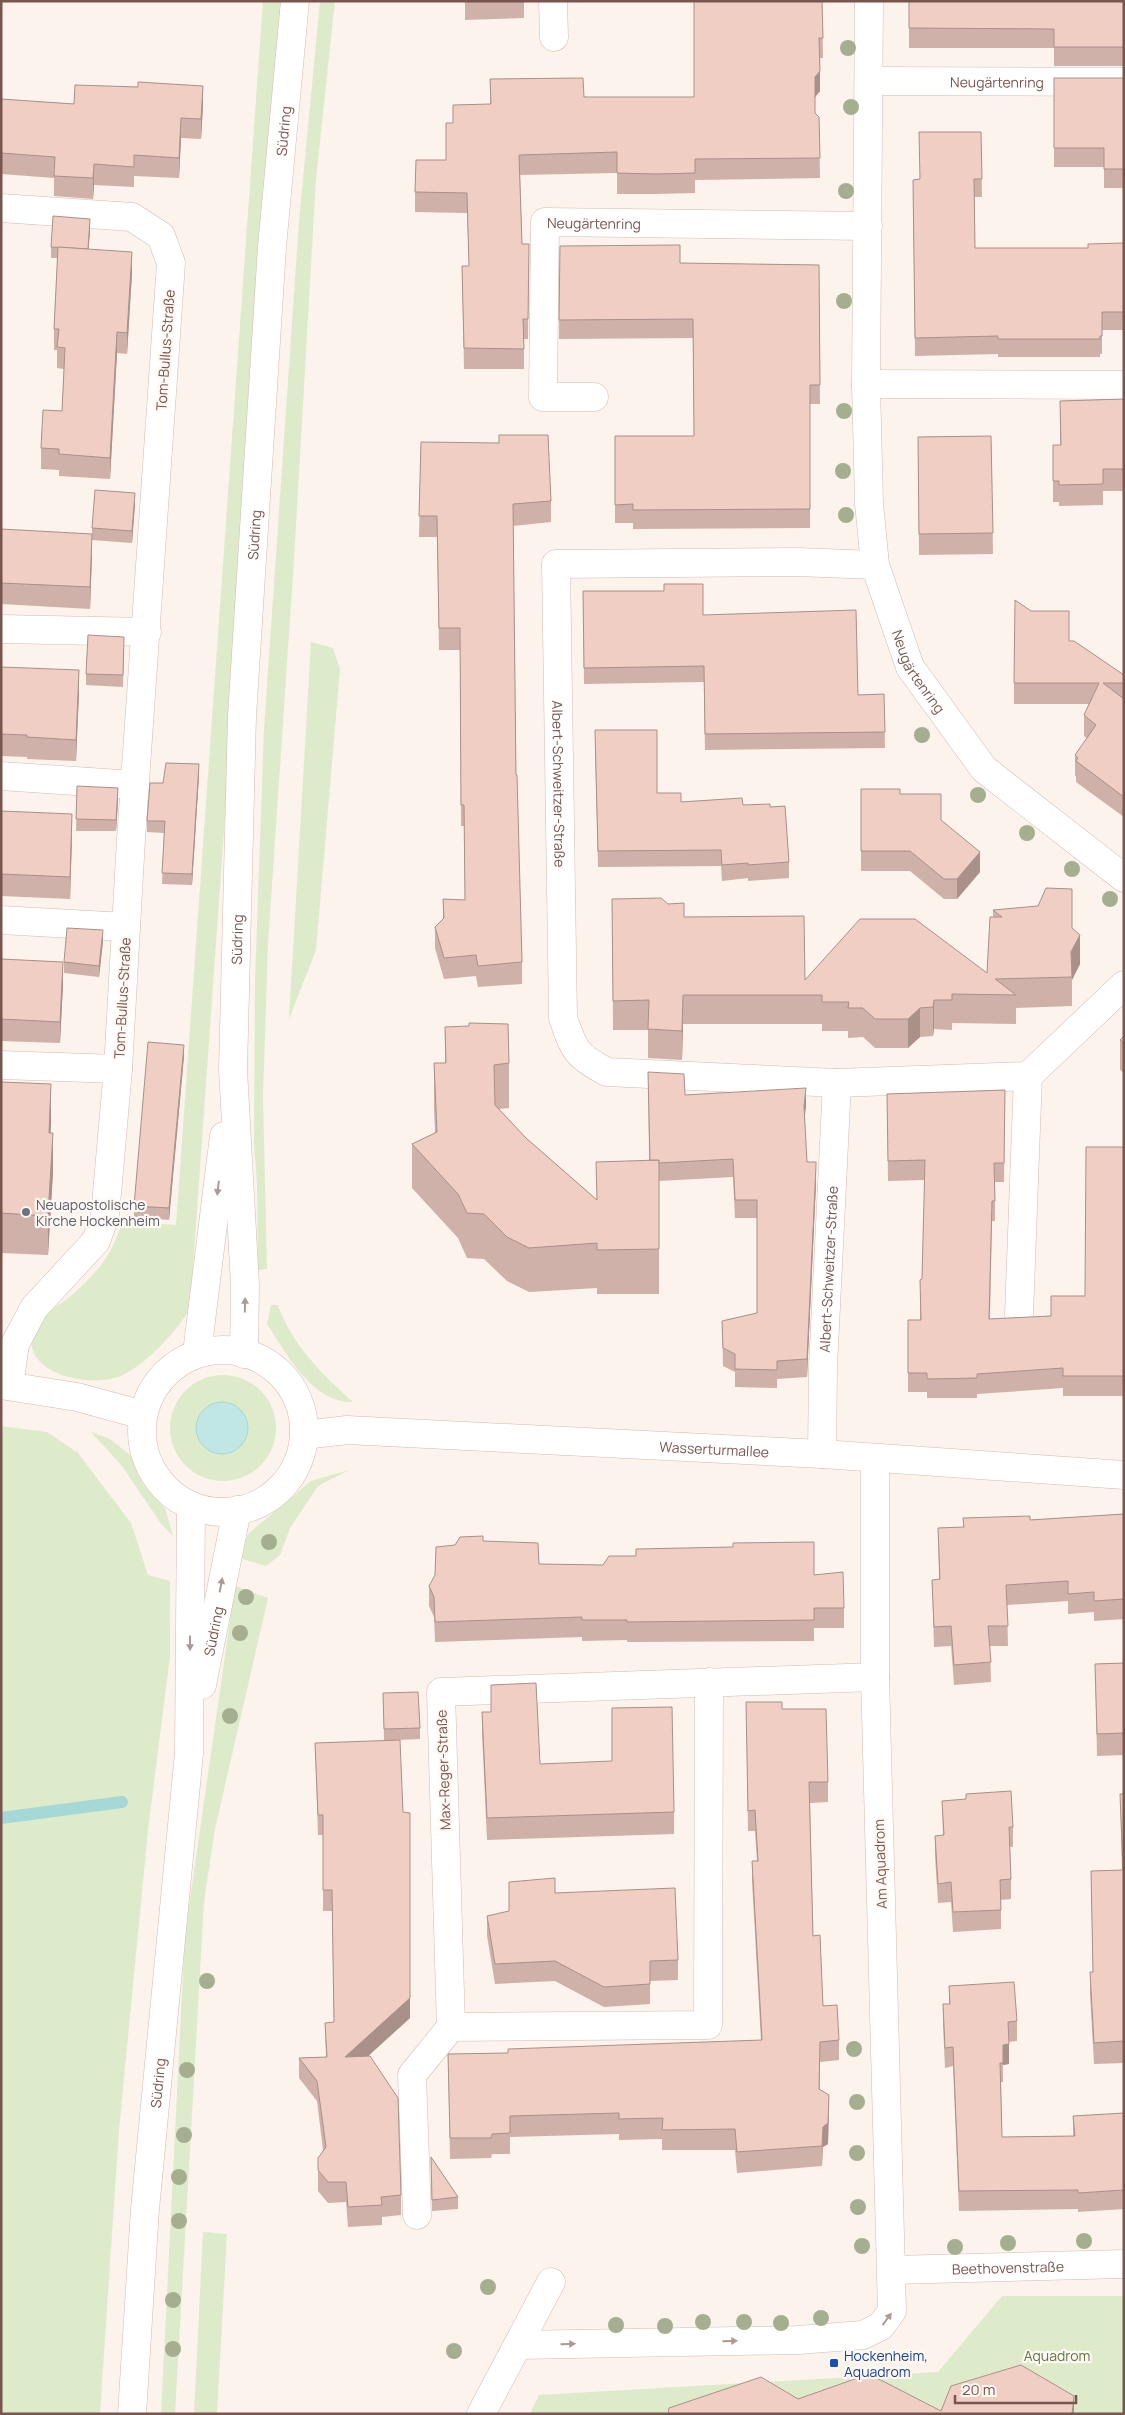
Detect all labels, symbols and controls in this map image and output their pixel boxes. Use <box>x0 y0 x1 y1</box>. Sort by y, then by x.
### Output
street label: Neugärtenring <box>950 72 1044 91</box>
street label: Südring <box>271 105 295 157</box>
street label: Neugärtenring <box>547 213 641 233</box>
street label: Tom-Bullus-Straße <box>151 289 179 411</box>
street label: Südring <box>243 509 265 560</box>
street label: Neugärtenring <box>888 627 950 717</box>
street label: Albert-Schweitzer-Straße <box>549 700 570 867</box>
street label: Südring <box>226 914 246 965</box>
street label: Tom-Bullus-Straße <box>109 937 135 1059</box>
one-way arrow <box>214 1180 222 1196</box>
street label: Albert-Schweitzer-Straße <box>814 1185 841 1353</box>
place label: Neuapostolische Kirche Hockenheim <box>36 1195 160 1230</box>
marker: Neuapostolische Kirche Hockenheim <box>20 1206 32 1218</box>
one-way arrow <box>241 1297 249 1313</box>
street label: Wasserturmallee <box>659 1436 770 1461</box>
one-way arrow <box>218 1576 226 1592</box>
street label: Südring <box>199 1605 227 1658</box>
one-way arrow <box>186 1635 194 1651</box>
street label: Max-Reger-Straße <box>431 1709 455 1831</box>
street label: Am Aquadrom <box>869 1818 891 1909</box>
street label: Südring <box>145 2057 169 2109</box>
street label: Beethovenstraße <box>952 2256 1064 2278</box>
one-way arrow <box>881 2313 892 2326</box>
one-way arrow <box>722 2337 738 2345</box>
one-way arrow <box>560 2339 576 2347</box>
place label: Hockenheim, Aquadrom <box>844 2346 928 2381</box>
park label: Aquadrom <box>1024 2346 1090 2365</box>
marker: Hockenheim, Aquadrom <box>828 2357 840 2369</box>
scale bar <box>955 2372 1076 2404</box>
text: 20 m <box>962 2379 995 2400</box>

